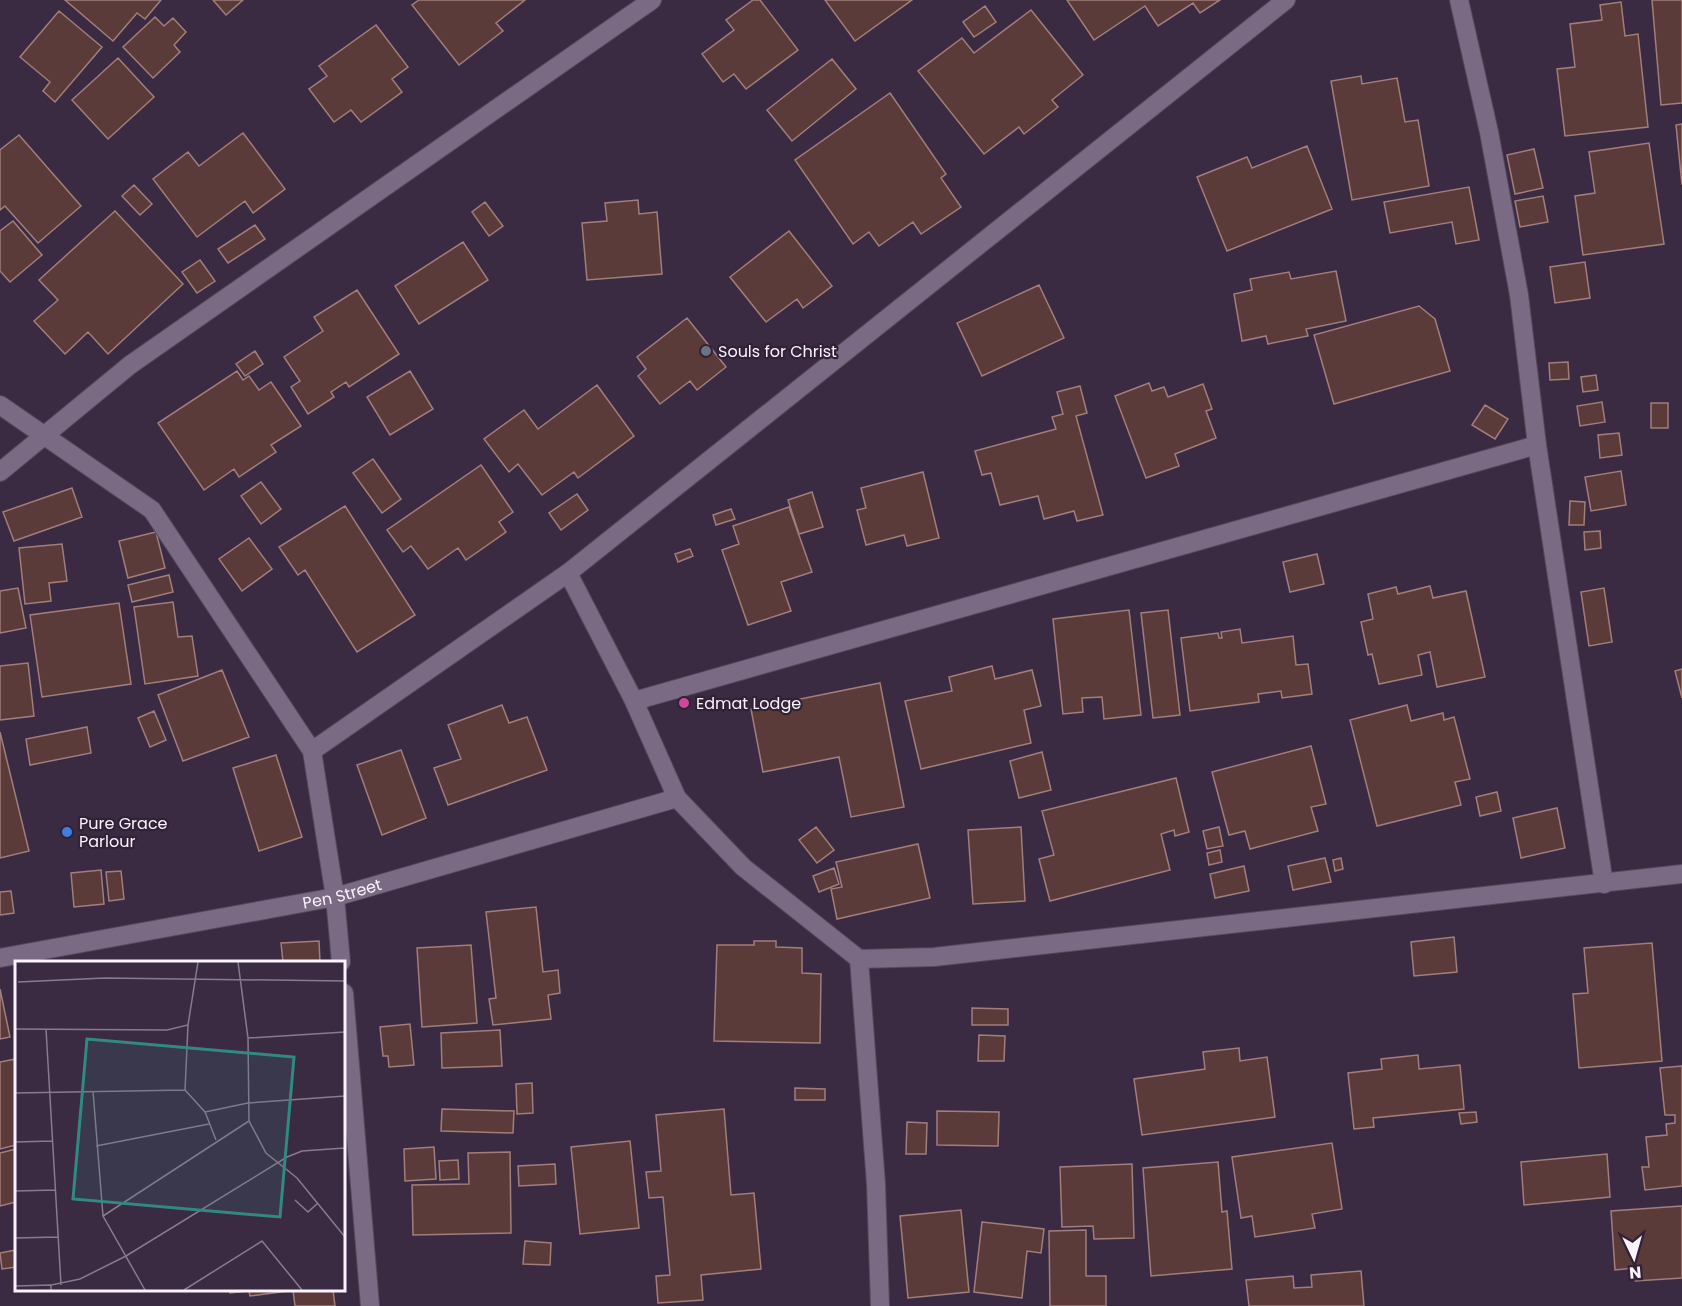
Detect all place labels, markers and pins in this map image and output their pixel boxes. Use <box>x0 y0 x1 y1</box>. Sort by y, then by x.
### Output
place label: Souls for Christ <box>718 340 837 363</box>
marker: Souls for Christ <box>699 344 713 358</box>
place label: Edmat Lodge <box>696 692 801 715</box>
marker: Edmat Lodge <box>677 696 691 710</box>
place label: Pure Grace Parlour <box>79 812 168 853</box>
marker: Pure Grace Parlour <box>60 825 74 839</box>

